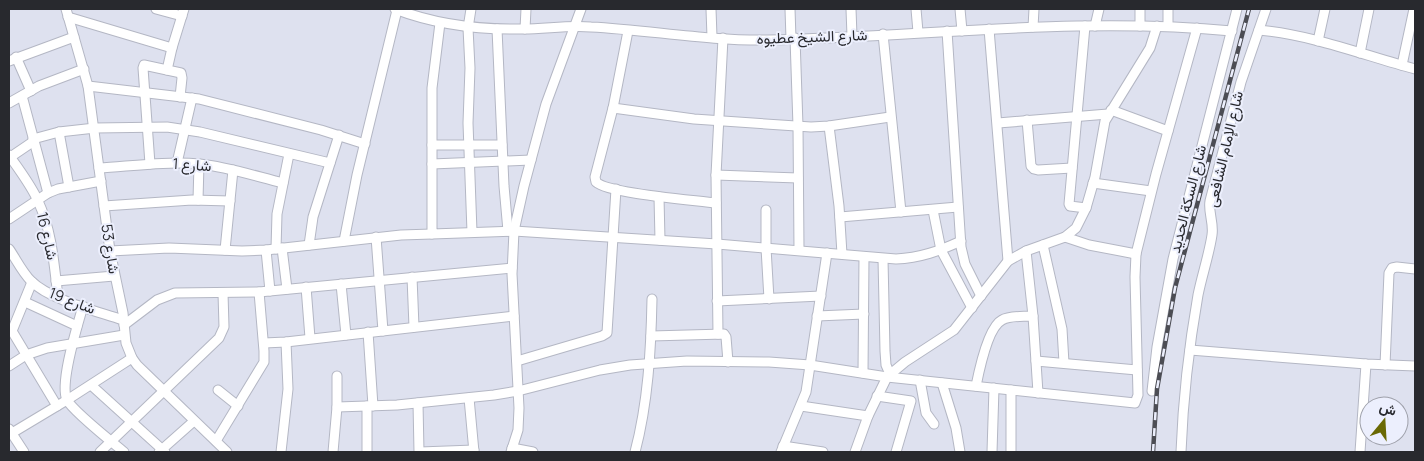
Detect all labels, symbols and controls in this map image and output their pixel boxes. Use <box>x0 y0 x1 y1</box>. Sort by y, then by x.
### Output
street label: شارع الشيخ عطيوه <box>756 24 868 50</box>
street label: شارع الإمام الشافعى <box>1201 89 1249 209</box>
street label: شارع السكة الحديد <box>1164 142 1212 255</box>
street label: شارع 1 <box>172 153 212 177</box>
street label: شارع 16 <box>31 210 63 262</box>
street label: شارع 53 <box>95 223 125 276</box>
street label: شارع 19 <box>45 282 99 320</box>
north arrow <box>1359 396 1409 446</box>
text: ش <box>1377 397 1399 420</box>

